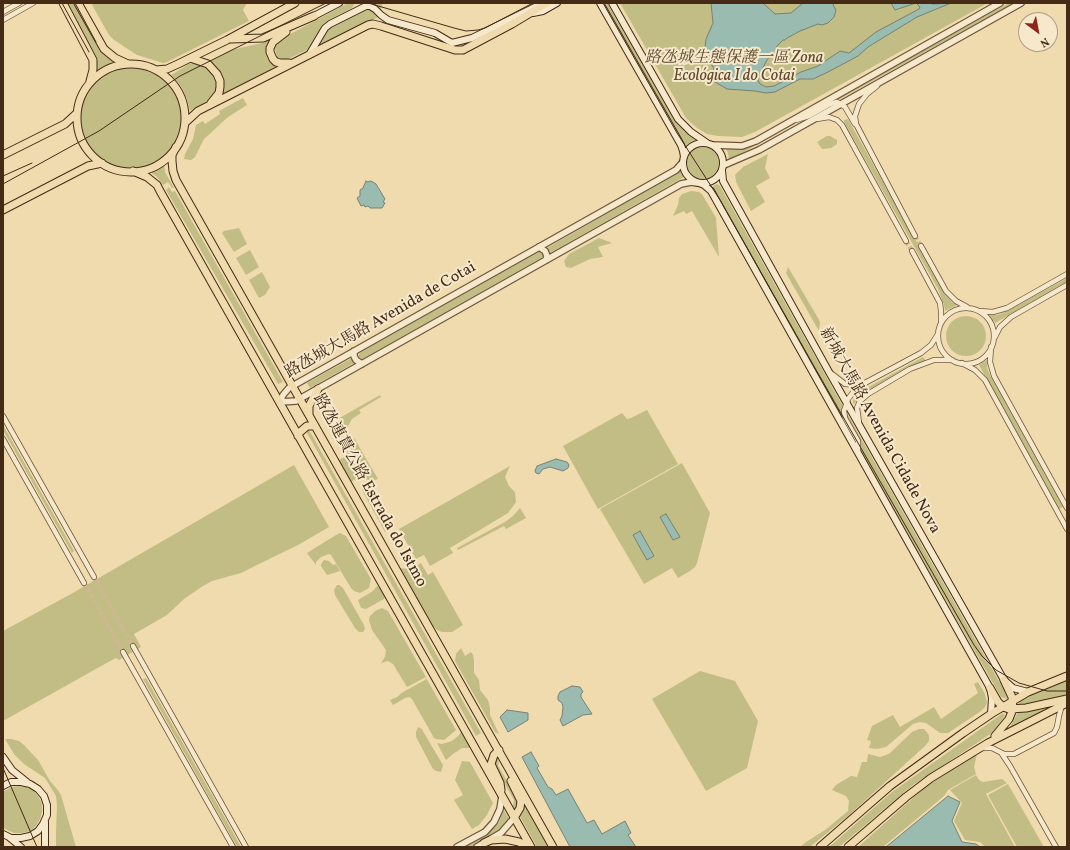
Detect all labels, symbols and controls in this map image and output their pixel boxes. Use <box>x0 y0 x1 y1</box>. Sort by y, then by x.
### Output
north arrow <box>1018 12 1058 52</box>
text: N <box>1037 33 1051 50</box>
park label: 路氹城生態保護一區 Zona Ecológica I do Cotai <box>645 49 823 87</box>
street label: 路氹城大馬路 Avenida de Cotai <box>282 258 480 384</box>
street label: 新城大馬路 Avenida Cidade Nova <box>814 325 944 537</box>
street label: 路氹連貫公路 Estrada do Istmo <box>308 391 430 591</box>

